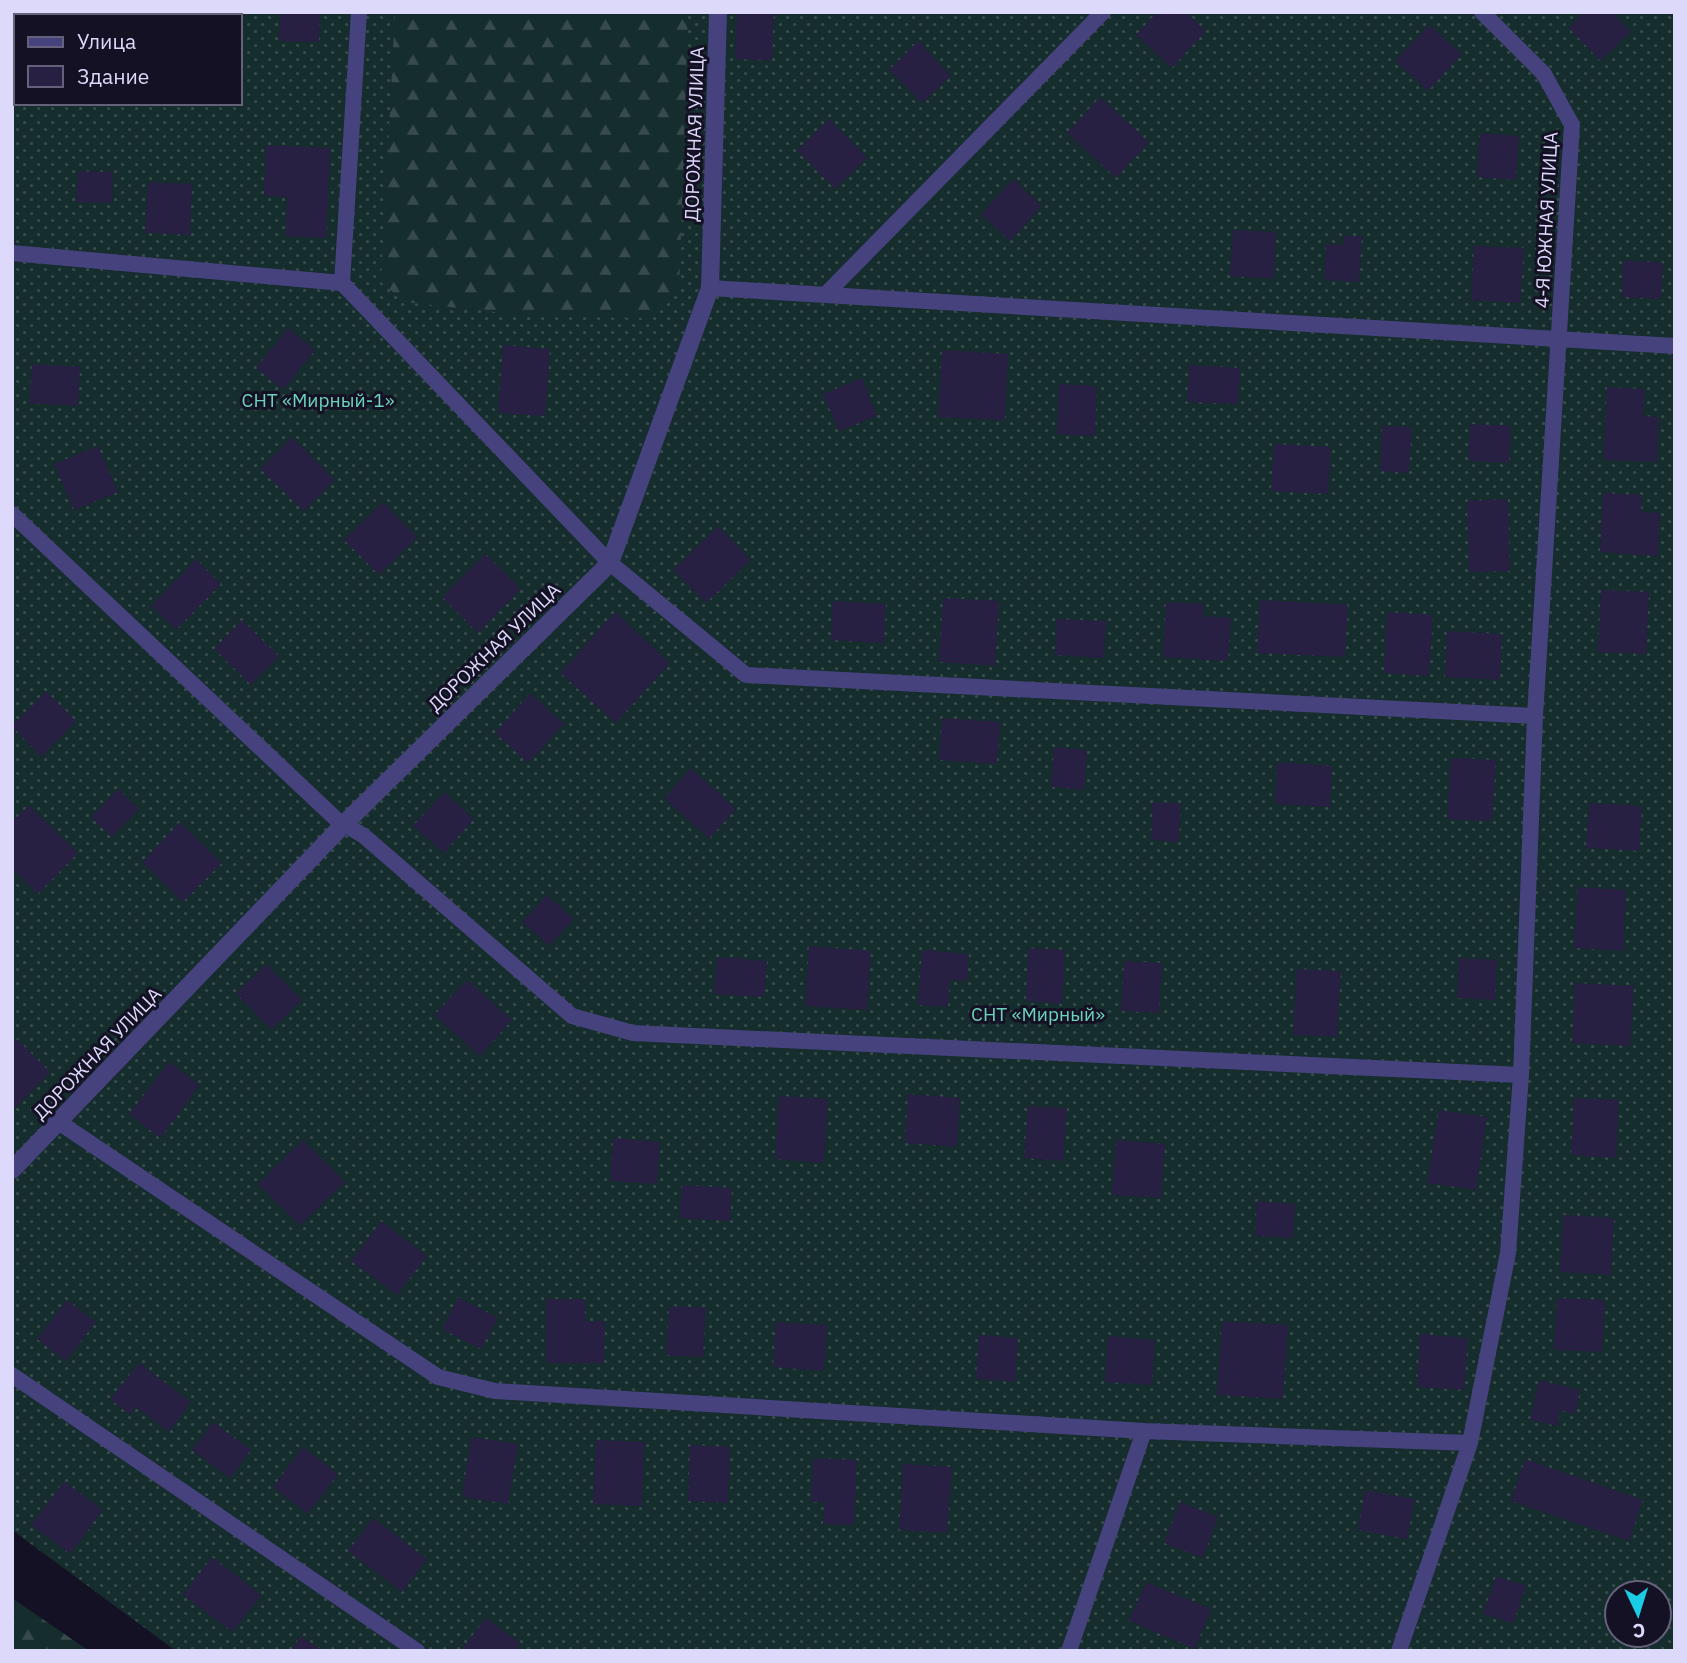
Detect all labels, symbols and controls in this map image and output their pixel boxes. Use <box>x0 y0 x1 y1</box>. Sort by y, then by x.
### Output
legend <box>14 14 242 105</box>
text: Улица <box>77 27 136 55</box>
street label: ДОРОЖНАЯ УЛИЦА <box>679 46 709 222</box>
text: Здание <box>77 62 149 90</box>
street label: 4-Я ЮЖНАЯ УЛИЦА <box>1529 131 1563 309</box>
park label: СНТ «Мирный-1» <box>242 388 395 412</box>
street label: ДОРОЖНАЯ УЛИЦА <box>423 578 565 716</box>
street label: ДОРОЖНАЯ УЛИЦА <box>28 982 166 1124</box>
park label: СНТ «Мирный» <box>971 1002 1105 1026</box>
north arrow <box>1603 1579 1673 1649</box>
text: С <box>1632 1619 1646 1643</box>

